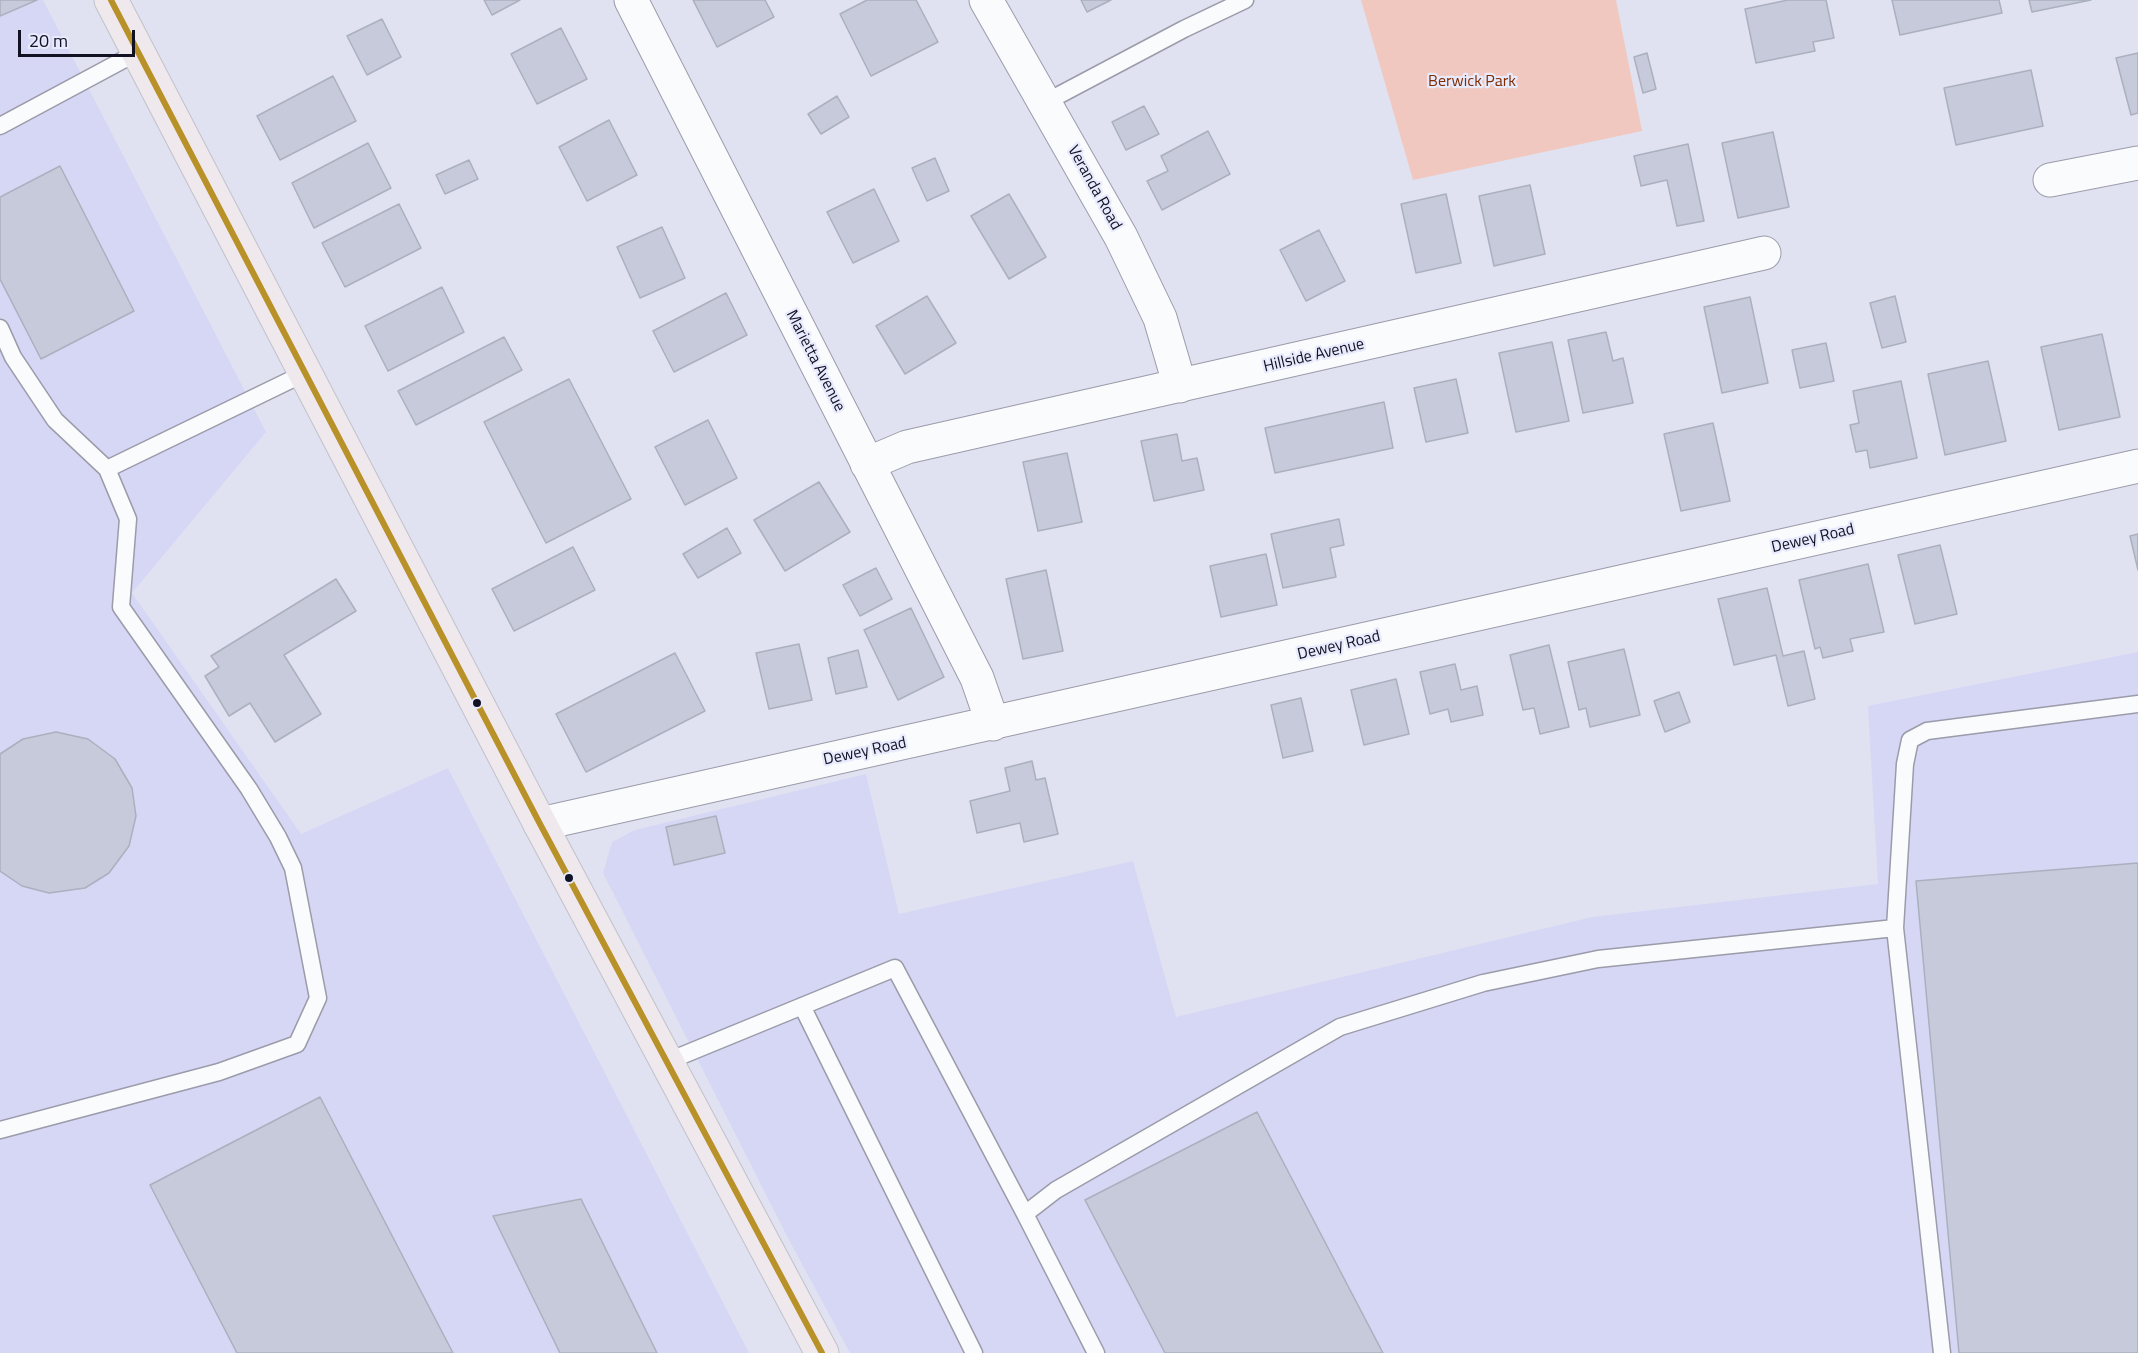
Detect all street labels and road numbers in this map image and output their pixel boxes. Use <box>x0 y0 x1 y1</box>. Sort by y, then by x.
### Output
street label: Veranda Road <box>1063 142 1125 234</box>
street label: Marietta Avenue <box>781 307 849 415</box>
street label: Hillside Avenue <box>1262 335 1366 377</box>
street label: Dewey Road <box>1770 520 1856 558</box>
street label: Dewey Road <box>1296 627 1382 665</box>
street label: Dewey Road <box>822 734 908 770</box>

